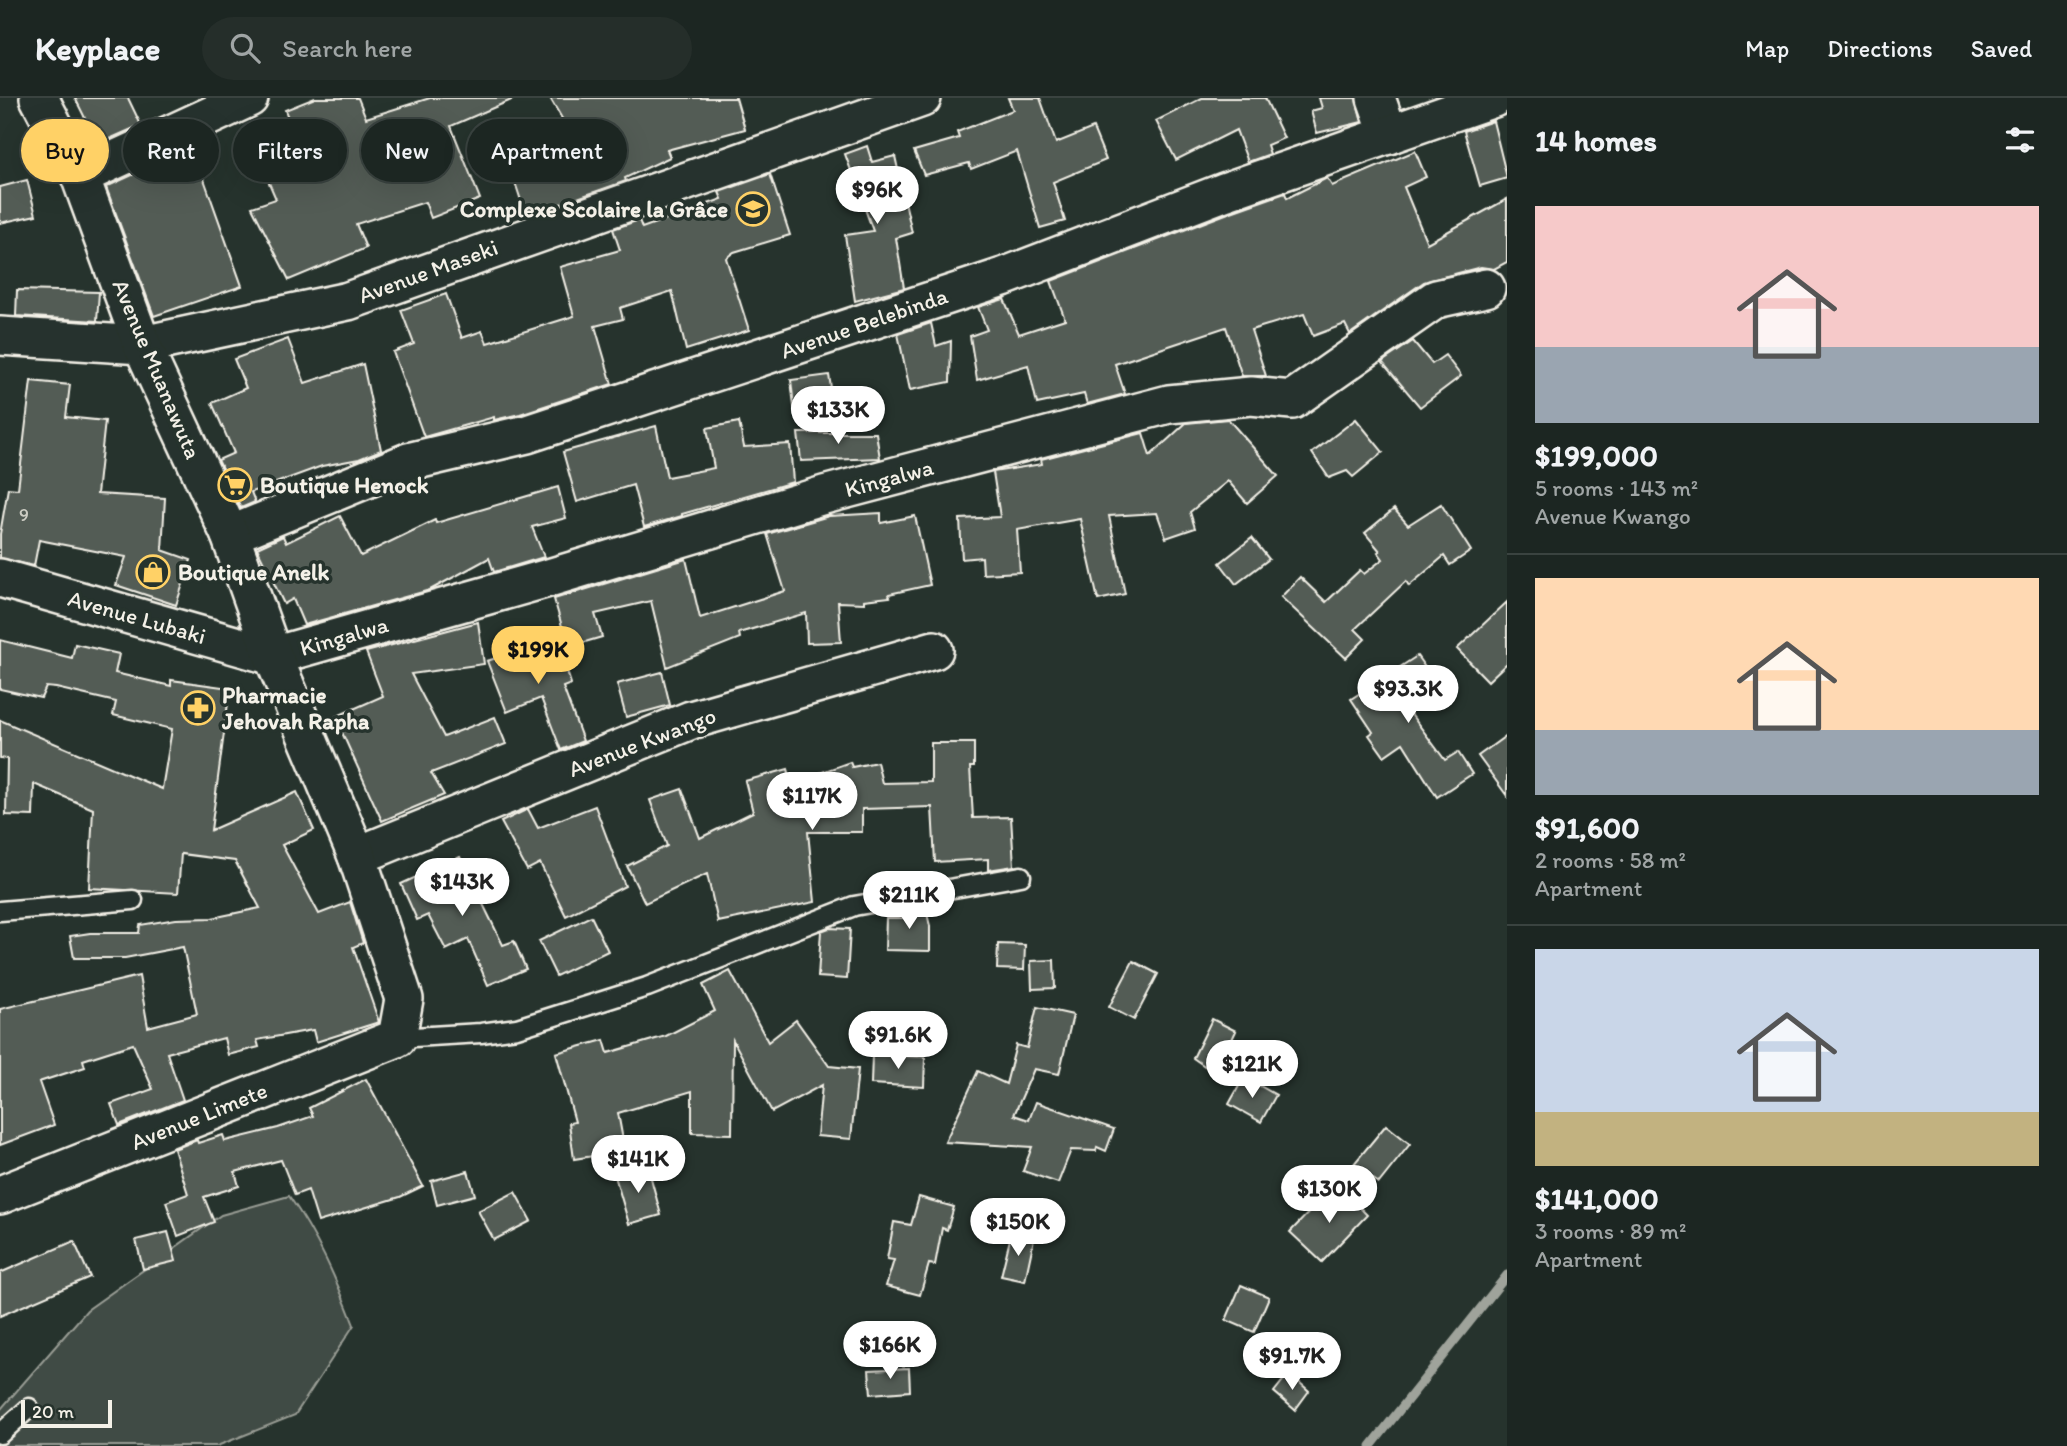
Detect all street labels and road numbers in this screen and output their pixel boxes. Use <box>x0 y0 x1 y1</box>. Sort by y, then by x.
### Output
street label: Avenue Maseki <box>355 233 501 309</box>
street label: Avenue Muanawuta <box>107 275 207 463</box>
street label: Avenue Belebinda <box>777 281 951 365</box>
street label: Kingalwa <box>842 453 936 503</box>
street label: Avenue Lubaki <box>65 584 209 650</box>
street label: Kingalwa <box>297 610 392 662</box>
street label: Avenue Kwango <box>564 701 720 783</box>
street label: Avenue Limete <box>127 1076 271 1156</box>

